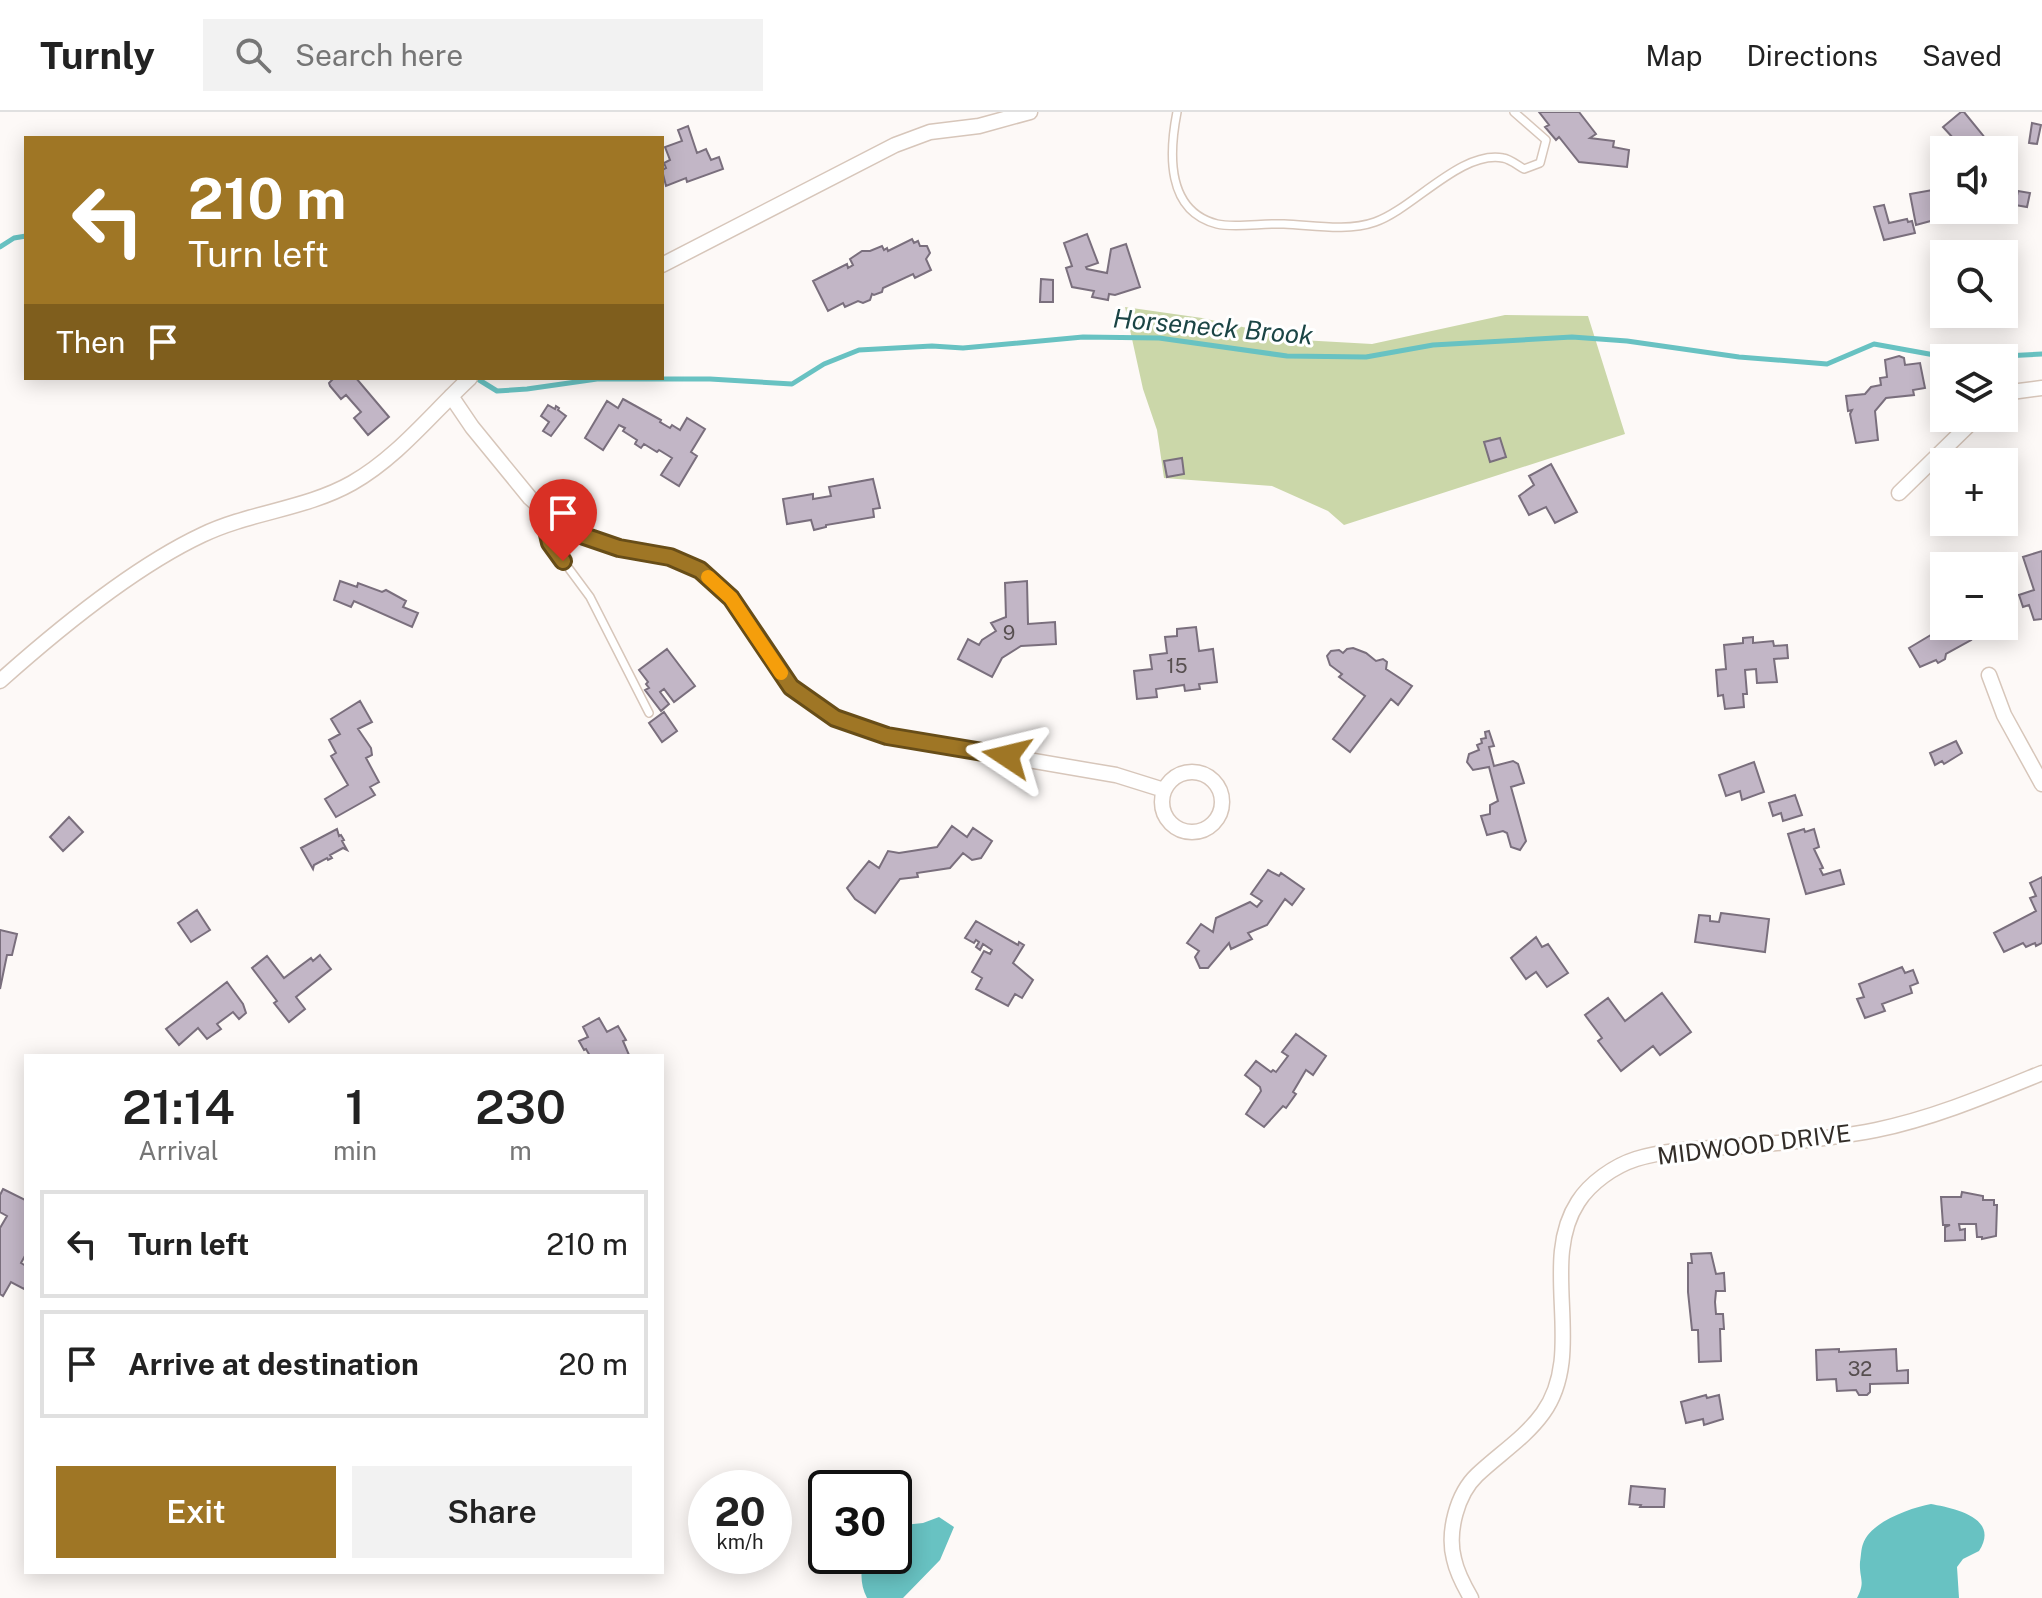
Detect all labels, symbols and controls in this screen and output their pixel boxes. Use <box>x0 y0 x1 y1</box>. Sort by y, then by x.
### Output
search box <box>203 19 763 91</box>
text: Turnly <box>40 33 155 78</box>
icon: search <box>231 33 275 77</box>
text: Search here <box>295 37 463 73</box>
text: Map <box>1646 39 1702 72</box>
text: Directions <box>1746 39 1878 72</box>
text: Saved <box>1922 39 2002 72</box>
map controls <box>1930 136 2018 640</box>
button: sound <box>1930 136 2018 224</box>
text: 210 m <box>188 166 346 232</box>
icon: left <box>56 168 160 272</box>
text: Turn left <box>188 233 329 275</box>
button: search <box>1930 240 2018 328</box>
water label: Horseneck Brook <box>1112 302 1314 351</box>
icon: arrive <box>141 320 185 364</box>
text: Then <box>56 324 125 360</box>
button: layers <box>1930 344 2018 432</box>
button: + <box>1930 448 2018 536</box>
pin <box>529 479 597 561</box>
icon: arrive <box>541 491 585 535</box>
button: − <box>1930 552 2018 640</box>
house number: 9 <box>1003 621 1015 645</box>
house number: 15 <box>1167 654 1187 678</box>
position arrow <box>965 714 1049 798</box>
text: 21:14 <box>122 1078 235 1135</box>
text: 1 <box>345 1078 365 1135</box>
text: 230 <box>475 1078 566 1135</box>
street label: MIDWOOD DRIVE <box>1655 1118 1852 1170</box>
text: Arrival <box>138 1135 219 1166</box>
text: min <box>333 1135 377 1166</box>
text: m <box>509 1135 532 1166</box>
icon: left <box>60 1222 104 1266</box>
text: Turn left <box>128 1226 249 1262</box>
text: 210 m <box>546 1226 628 1262</box>
icon: arrive <box>60 1342 104 1386</box>
text: Arrive at destination <box>128 1346 419 1382</box>
text: 20 m <box>559 1346 628 1382</box>
house number: 32 <box>1848 1357 1872 1381</box>
button: Exit <box>56 1466 336 1558</box>
button: Share <box>352 1466 632 1558</box>
speed limit sign: 30 <box>808 1470 912 1574</box>
text: 20 <box>714 1488 766 1535</box>
text: km/h <box>716 1530 764 1554</box>

